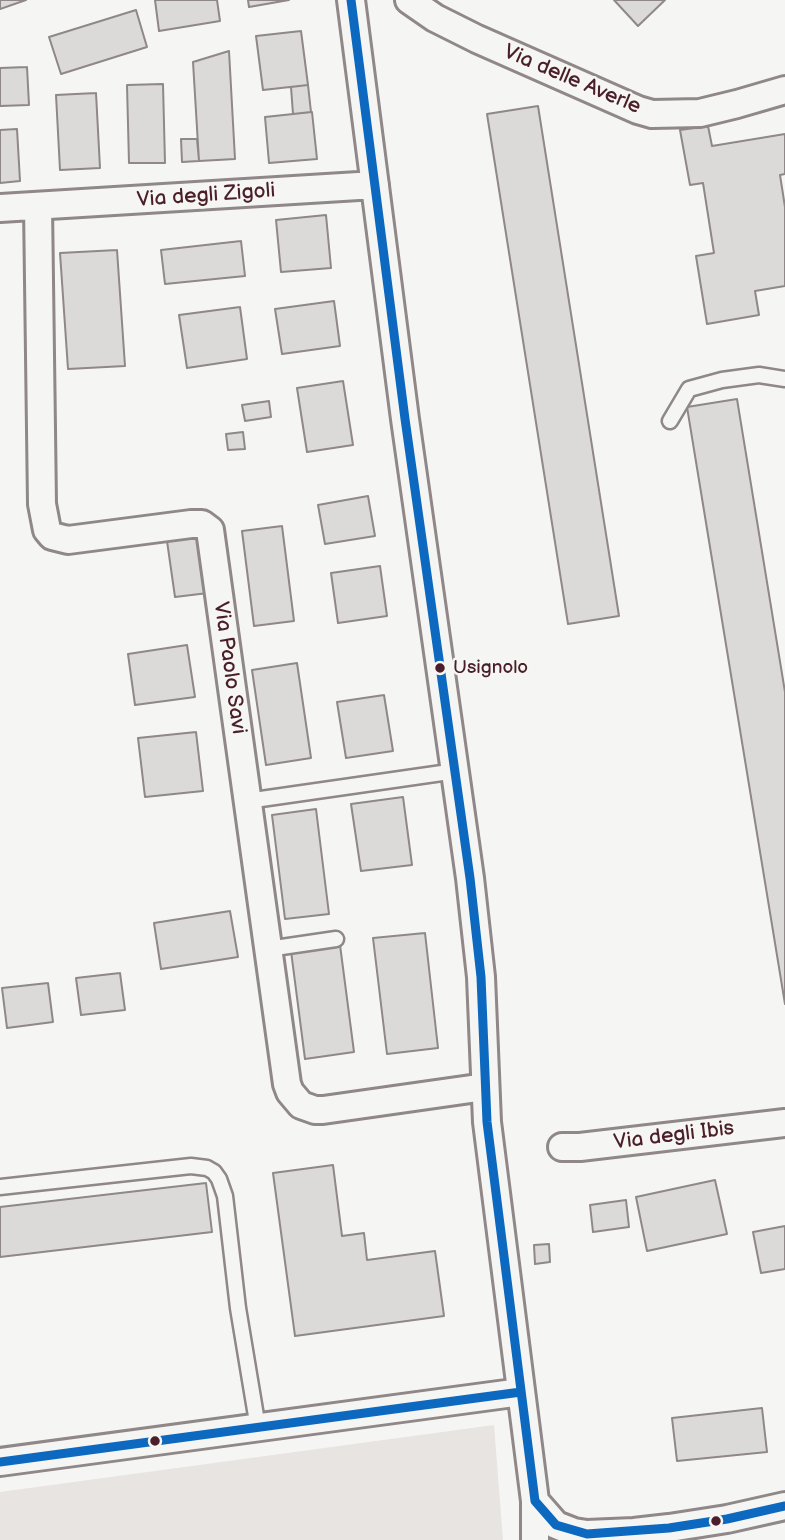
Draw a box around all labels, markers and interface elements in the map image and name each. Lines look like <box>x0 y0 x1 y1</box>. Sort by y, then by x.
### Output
street label: Via delle Averle <box>500 40 644 120</box>
street label: Via degli Zigoli <box>136 179 276 213</box>
street label: Via Paolo Savi <box>207 600 251 736</box>
place label: Usignolo <box>453 657 528 679</box>
marker: Usignolo <box>433 661 447 675</box>
street label: Via degli Ibis <box>612 1116 736 1156</box>
unlabelled marker <box>148 1434 162 1448</box>
unlabelled marker <box>709 1514 723 1528</box>

